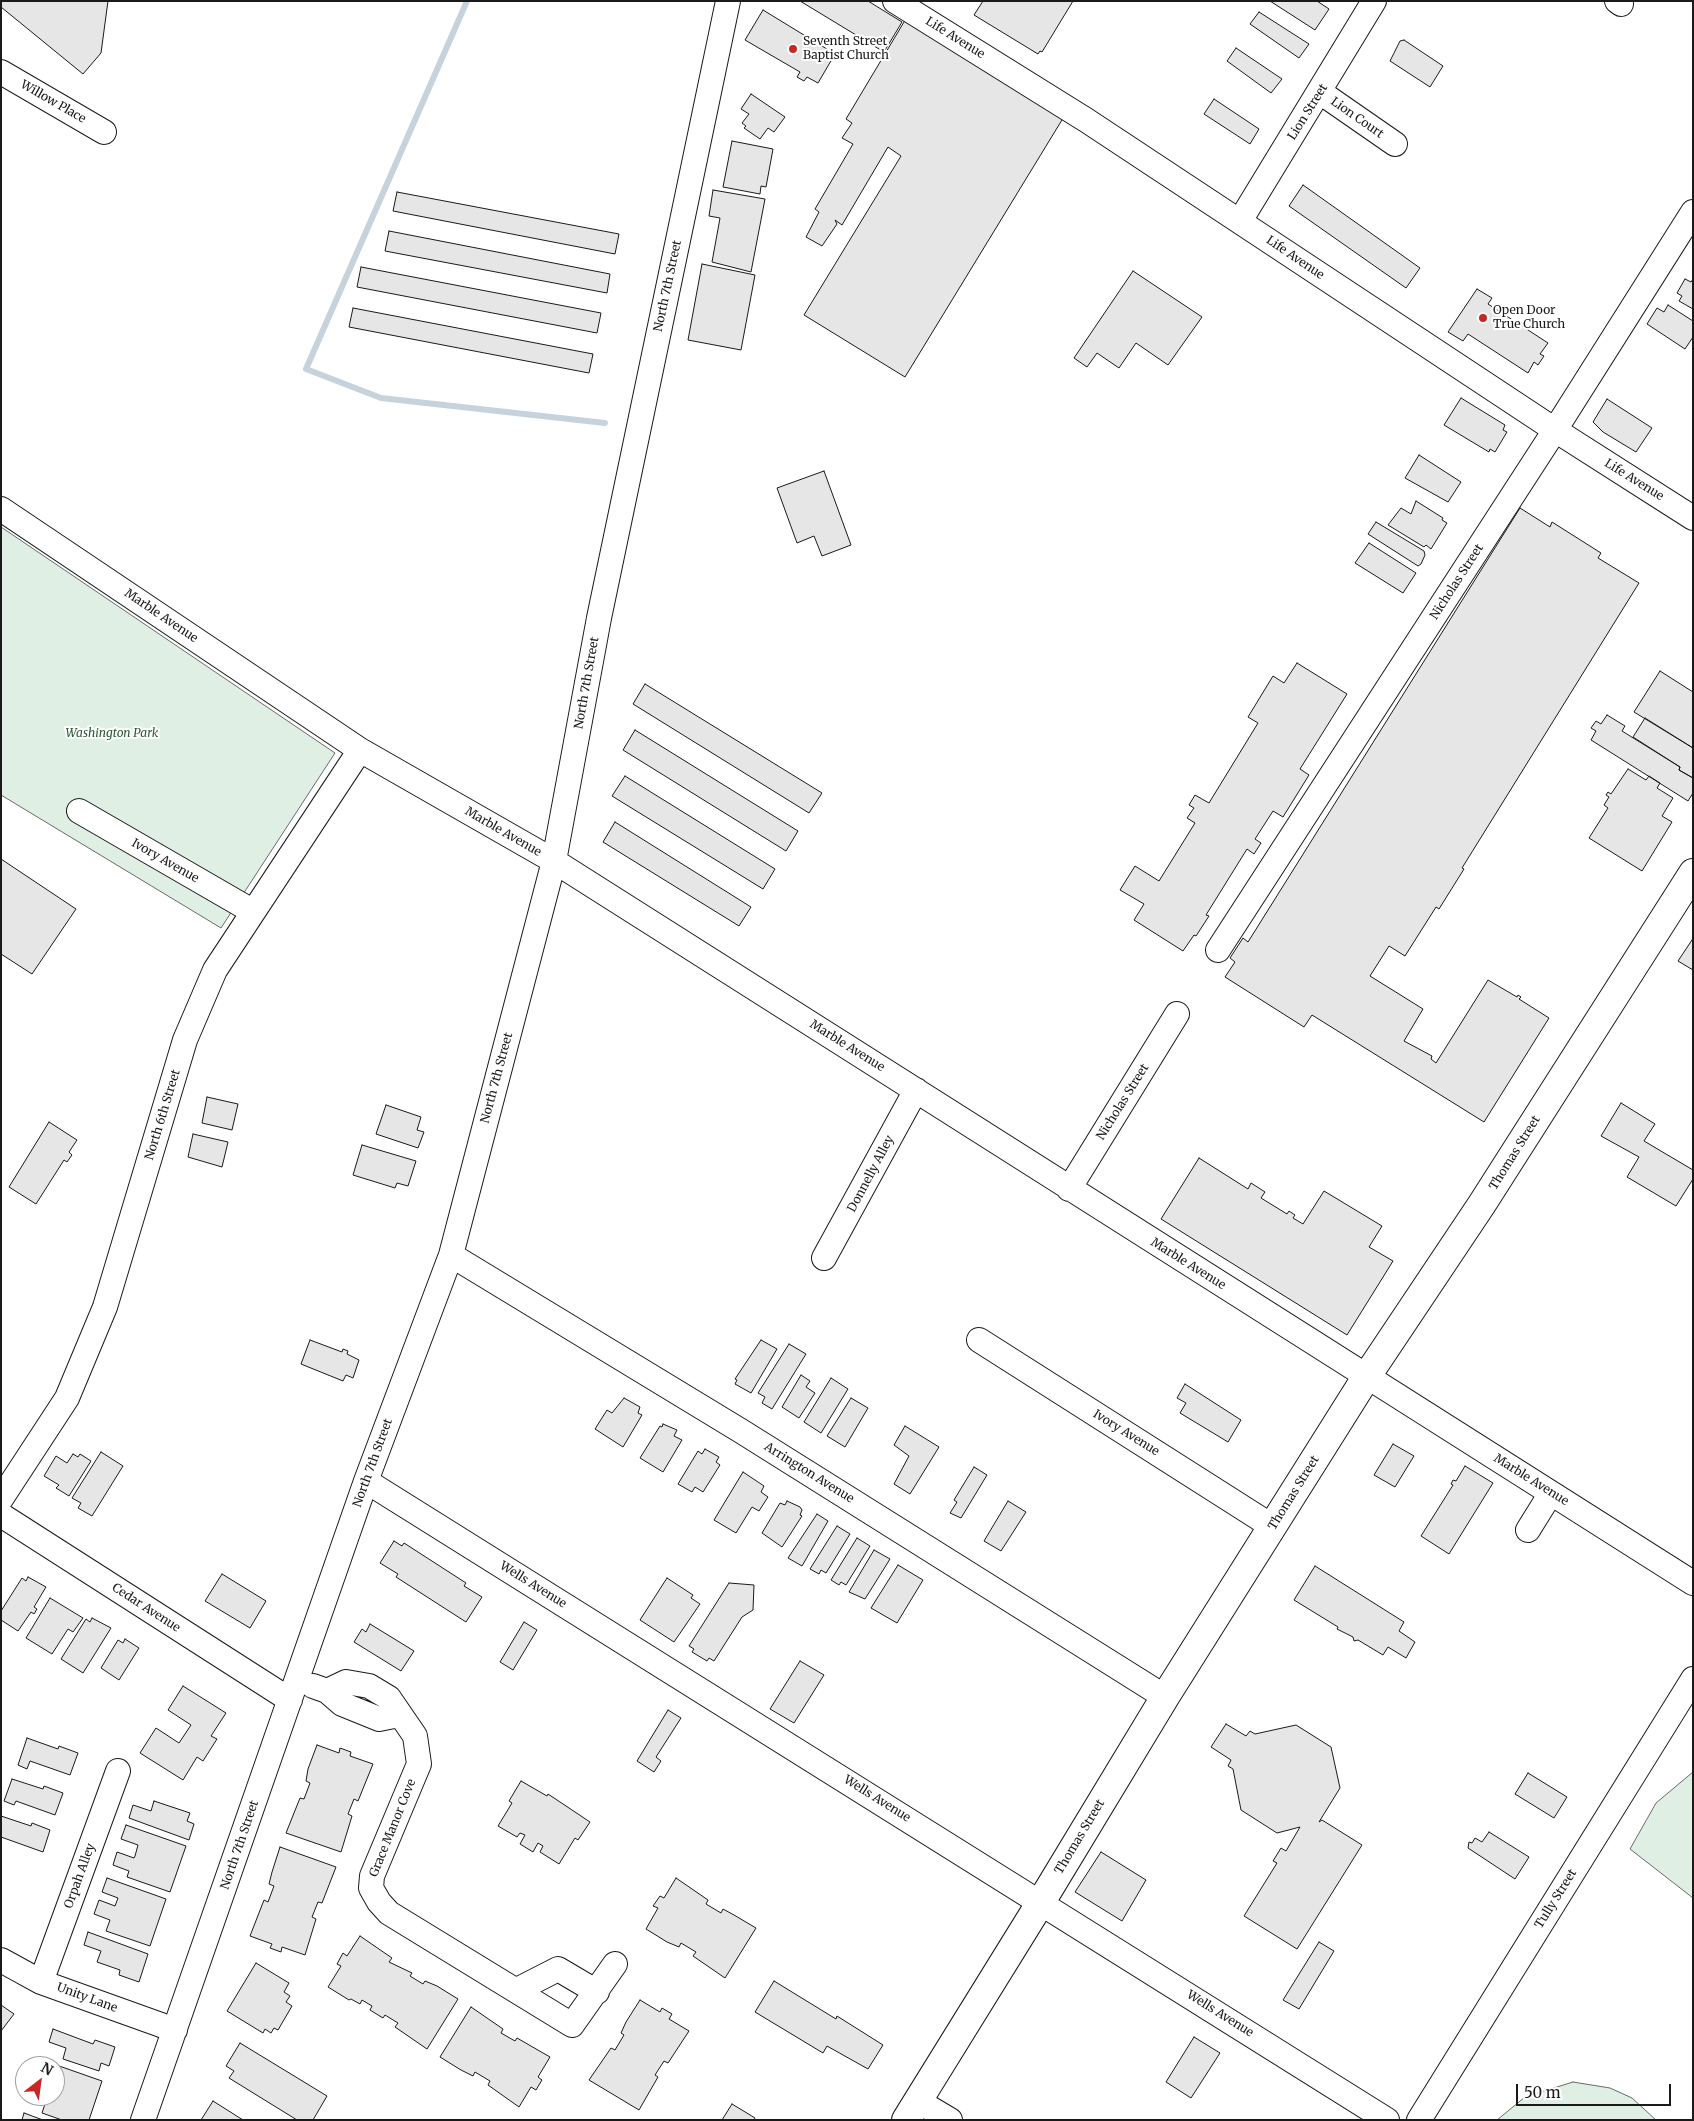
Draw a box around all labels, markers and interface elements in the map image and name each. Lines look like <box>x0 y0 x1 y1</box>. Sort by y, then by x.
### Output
street label: Life Avenue <box>923 14 987 62</box>
place label: Seventh Street Baptist Church <box>803 35 889 63</box>
marker: Seventh Street Baptist Church <box>787 43 799 55</box>
street label: Willow Place <box>18 77 88 127</box>
street label: Lion Street <box>1285 81 1331 143</box>
street label: Lion Court <box>1328 95 1386 141</box>
street label: Life Avenue <box>1263 233 1327 283</box>
street label: North 7th Street <box>651 239 685 333</box>
place label: Open Door True Church <box>1493 304 1565 332</box>
marker: Open Door True Church <box>1477 312 1489 324</box>
street label: Life Avenue <box>1602 456 1666 504</box>
street label: Nicholas Street <box>1427 542 1487 622</box>
street label: Marble Avenue <box>122 586 200 646</box>
street label: North 7th Street <box>572 636 602 730</box>
park label: Washington Park <box>66 727 158 741</box>
street label: Marble Avenue <box>462 804 544 860</box>
street label: Ivory Avenue <box>129 836 201 886</box>
street label: Marble Avenue <box>807 1017 887 1075</box>
street label: North 7th Street <box>478 1031 516 1125</box>
street label: Nicholas Street <box>1094 1061 1152 1143</box>
street label: North 6th Street <box>142 1068 184 1162</box>
street label: Thomas Street <box>1486 1113 1544 1193</box>
street label: Donnelly Alley <box>845 1133 897 1215</box>
street label: Marble Avenue <box>1148 1235 1228 1293</box>
street label: Ivory Avenue <box>1090 1407 1162 1459</box>
street label: North 7th Street <box>350 1417 396 1509</box>
street label: Arrington Avenue <box>762 1440 856 1506</box>
street label: Marble Avenue <box>1491 1451 1571 1509</box>
street label: Thomas Street <box>1265 1453 1323 1533</box>
street label: Wells Avenue <box>497 1559 569 1611</box>
street label: Cedar Avenue <box>109 1581 183 1635</box>
street label: Wells Avenue <box>841 1773 913 1825</box>
street label: Grace Manor Cove <box>367 1777 419 1879</box>
street label: Thomas Street <box>1052 1797 1108 1877</box>
street label: North 7th Street <box>218 1799 262 1891</box>
street label: Orpah Alley <box>62 1842 98 1910</box>
street label: Tully Street <box>1532 1867 1580 1931</box>
street label: Unity Lane <box>55 1980 119 2016</box>
street label: Wells Avenue <box>1184 1988 1256 2040</box>
north arrow <box>15 2056 65 2106</box>
text: N <box>38 2058 56 2079</box>
scale bar <box>1519 2074 1674 2106</box>
text: 50 m <box>1524 2083 1561 2102</box>

